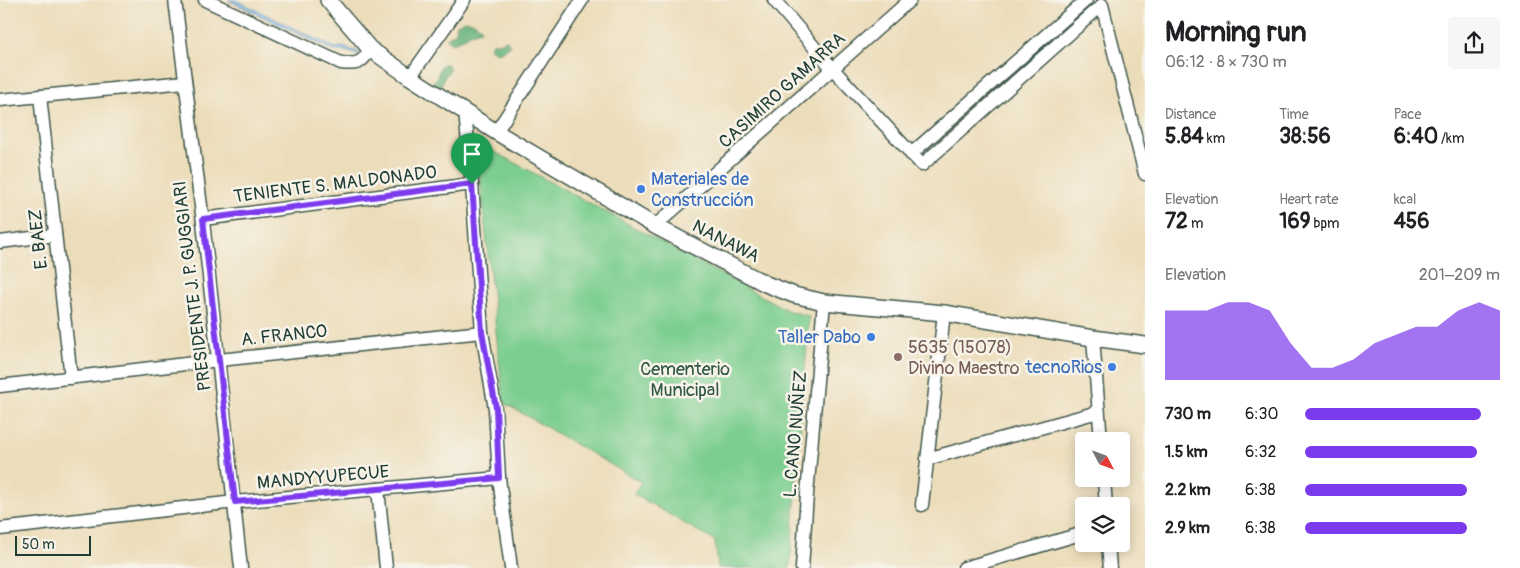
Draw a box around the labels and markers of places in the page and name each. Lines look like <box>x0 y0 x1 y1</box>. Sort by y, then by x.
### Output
pin <box>451 133 493 184</box>
place label: Materiales de Construcción <box>651 168 754 212</box>
marker: Materiales de Construcción <box>635 183 647 195</box>
place label: Taller Dabo <box>778 326 861 349</box>
marker: Taller Dabo <box>865 331 877 343</box>
place label: 5635 (15078) Divino Maestro <box>908 336 1020 380</box>
marker: 5635 (15078) Divino Maestro <box>892 351 904 363</box>
place label: tecnoRios <box>1024 356 1102 379</box>
marker: tecnoRios <box>1106 361 1118 373</box>

